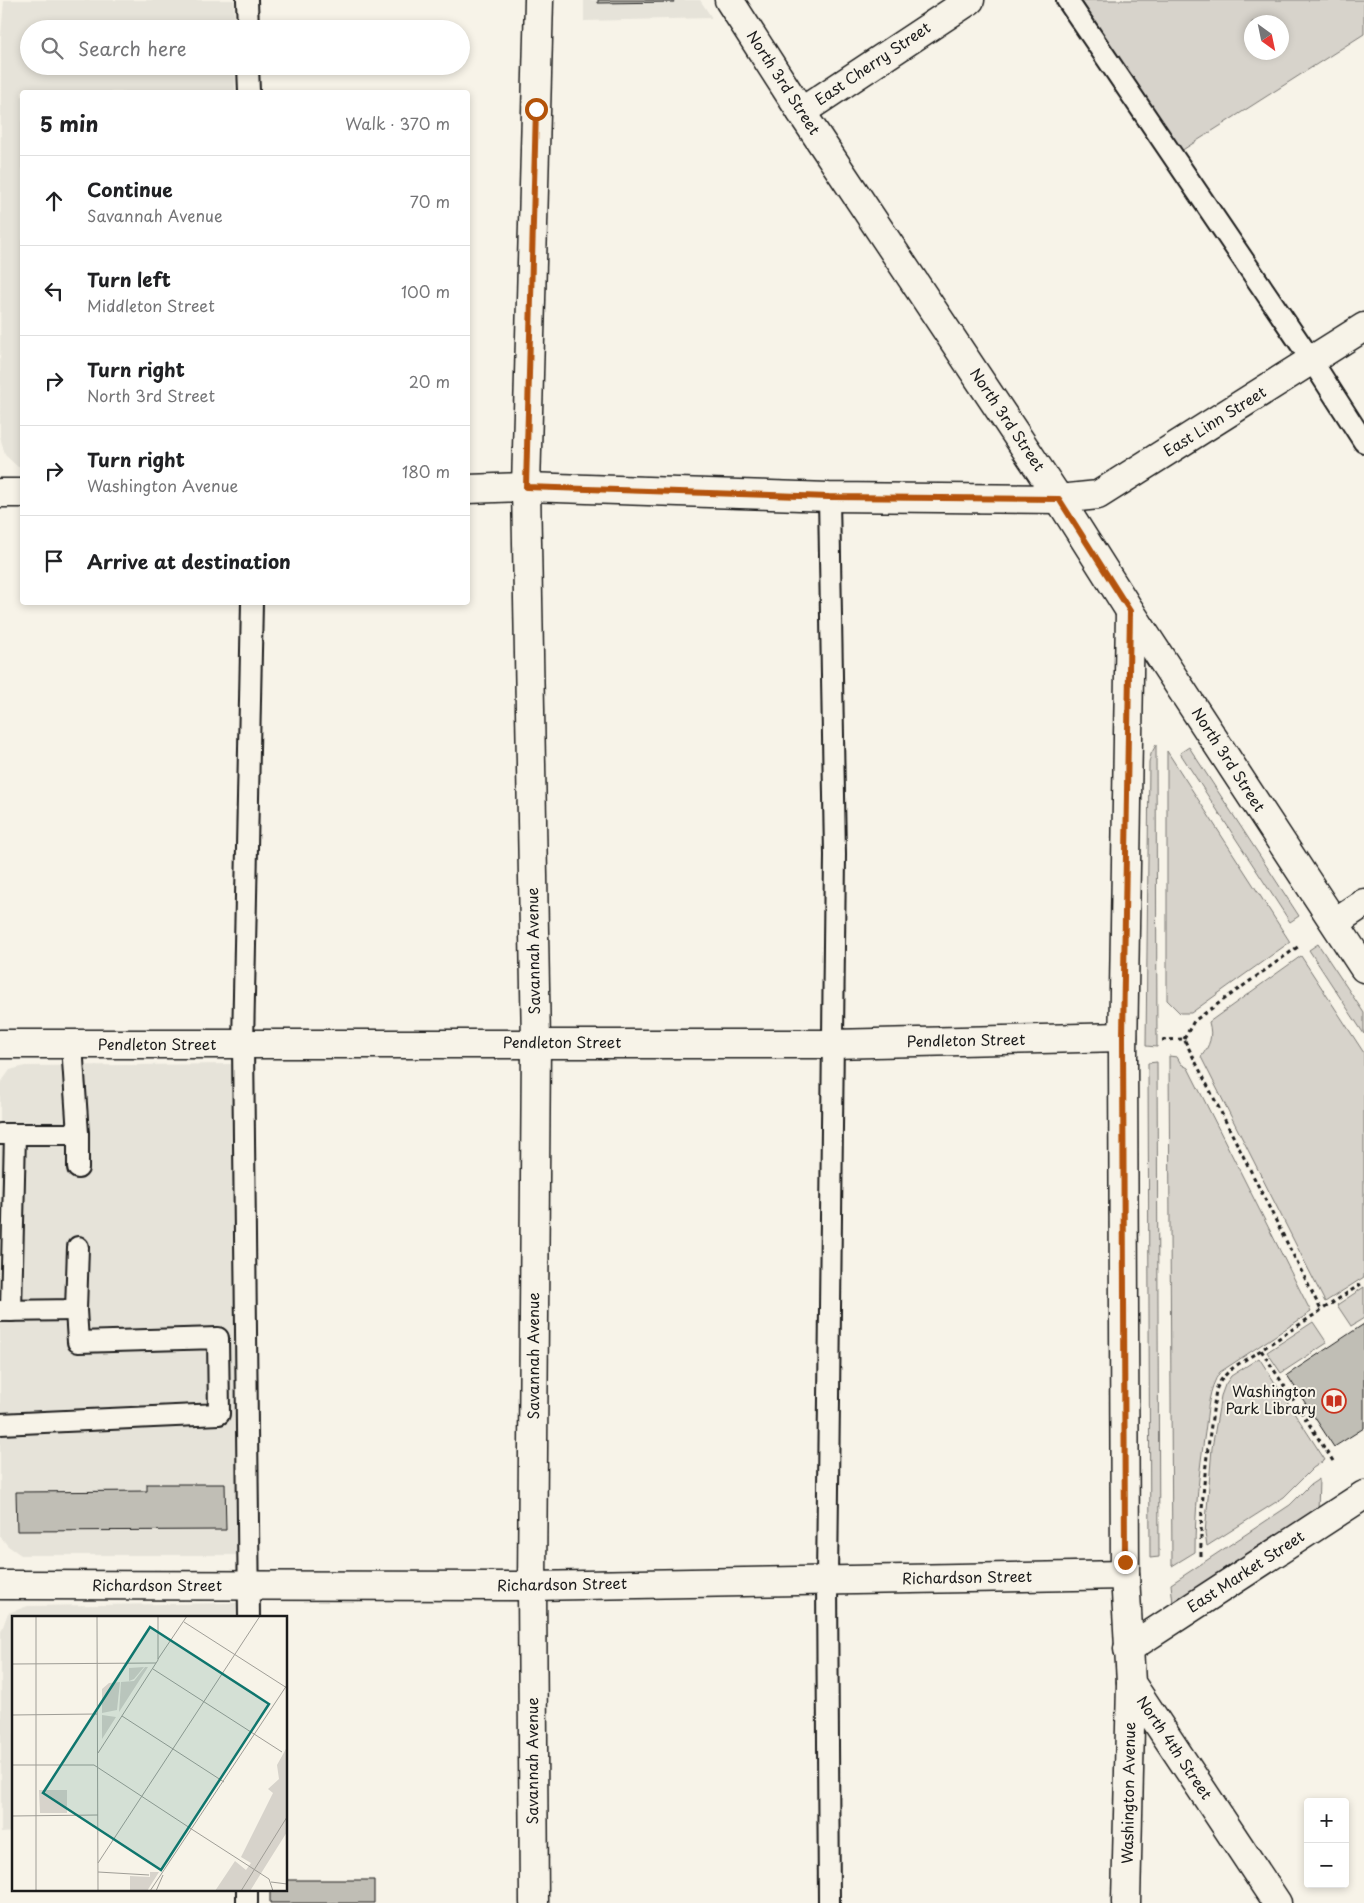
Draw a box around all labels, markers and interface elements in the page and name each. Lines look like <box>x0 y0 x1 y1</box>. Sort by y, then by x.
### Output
street label: East Cherry Street <box>810 15 935 110</box>
north arrow <box>1244 15 1289 60</box>
search box <box>20 20 470 75</box>
street label: North 3rd Street <box>742 26 827 139</box>
icon: search <box>38 34 66 62</box>
text: Search here <box>78 34 187 62</box>
route start <box>525 98 548 121</box>
text: 5 min <box>40 107 98 139</box>
text: Walk · 370 m <box>345 111 450 135</box>
text: Continue <box>87 175 173 203</box>
icon: ahead <box>40 187 68 215</box>
text: 70 m <box>410 189 450 213</box>
text: Savannah Avenue <box>87 203 223 227</box>
text: Turn left <box>87 265 171 293</box>
icon: left <box>40 277 68 305</box>
text: 100 m <box>401 279 450 303</box>
text: Middleton Street <box>87 293 215 317</box>
text: Turn right <box>87 355 185 383</box>
street label: North 3rd Street <box>965 363 1051 475</box>
icon: right <box>40 367 68 395</box>
text: 20 m <box>409 369 450 393</box>
street label: East Linn Street <box>1158 380 1270 462</box>
text: North 3rd Street <box>87 383 215 407</box>
text: Turn right <box>87 445 185 473</box>
icon: right <box>40 457 68 485</box>
text: 180 m <box>402 459 450 483</box>
text: Washington Avenue <box>87 473 238 497</box>
icon: arrive <box>40 547 68 575</box>
text: Arrive at destination <box>87 547 291 575</box>
street label: North 3rd Street <box>1187 703 1272 816</box>
street label: Savannah Avenue <box>520 887 545 1015</box>
street label: Pendleton Street <box>906 1027 1025 1052</box>
street label: Pendleton Street <box>503 1030 621 1053</box>
street label: Pendleton Street <box>98 1032 216 1055</box>
street label: Savannah Avenue <box>521 1292 544 1420</box>
place label: Washington Park Library <box>1225 1379 1316 1419</box>
library icon: Washington Park Library <box>1321 1388 1347 1414</box>
street label: East Market Street <box>1182 1524 1308 1617</box>
route end <box>1114 1551 1137 1574</box>
street label: Richardson Street <box>902 1564 1032 1589</box>
street label: Richardson Street <box>497 1571 627 1596</box>
street label: Richardson Street <box>92 1573 222 1596</box>
inset map <box>12 1616 288 1890</box>
street label: North 4th Street <box>1132 1691 1219 1804</box>
street label: Savannah Avenue <box>520 1697 543 1825</box>
street label: Washington Avenue <box>1115 1722 1140 1864</box>
map controls <box>1304 1798 1349 1888</box>
button: + <box>1304 1798 1349 1843</box>
button: − <box>1304 1843 1349 1888</box>

